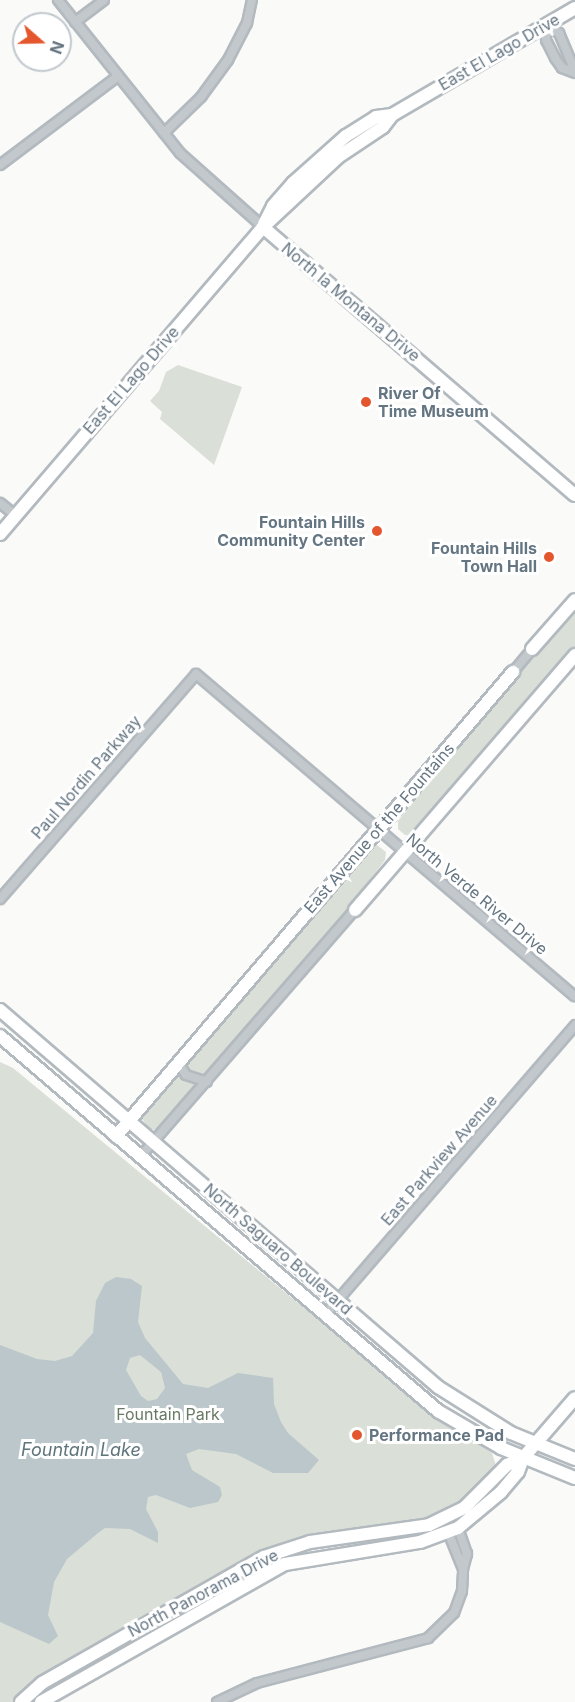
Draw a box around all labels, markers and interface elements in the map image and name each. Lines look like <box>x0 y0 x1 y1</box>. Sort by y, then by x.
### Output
street label: East El Lago Drive <box>435 10 563 94</box>
north arrow <box>12 12 72 72</box>
text: N <box>46 38 69 57</box>
street label: North la Montana Drive <box>278 238 424 366</box>
street label: East El Lago Drive <box>79 322 183 438</box>
place label: River Of Time Museum <box>378 383 489 421</box>
marker: River Of Time Museum <box>359 395 373 409</box>
place label: Fountain Hills Community Center <box>217 512 365 550</box>
marker: Fountain Hills Community Center <box>370 524 384 538</box>
place label: Fountain Hills Town Hall <box>431 538 537 576</box>
marker: Fountain Hills Town Hall <box>542 550 556 564</box>
street label: Paul Nordin Parkway <box>27 711 145 843</box>
street label: East Avenue of the Fountains <box>300 739 458 917</box>
street label: North Verde River Drive <box>402 829 552 959</box>
street label: East Parkview Avenue <box>377 1091 501 1229</box>
street label: North Saguaro Boulevard <box>200 1179 356 1319</box>
park label: Fountain Park <box>116 1404 220 1424</box>
place label: Performance Pad <box>369 1425 504 1445</box>
marker: Performance Pad <box>350 1428 364 1442</box>
water label: Fountain Lake <box>21 1439 141 1461</box>
street label: North Panorama Drive <box>125 1545 281 1641</box>

